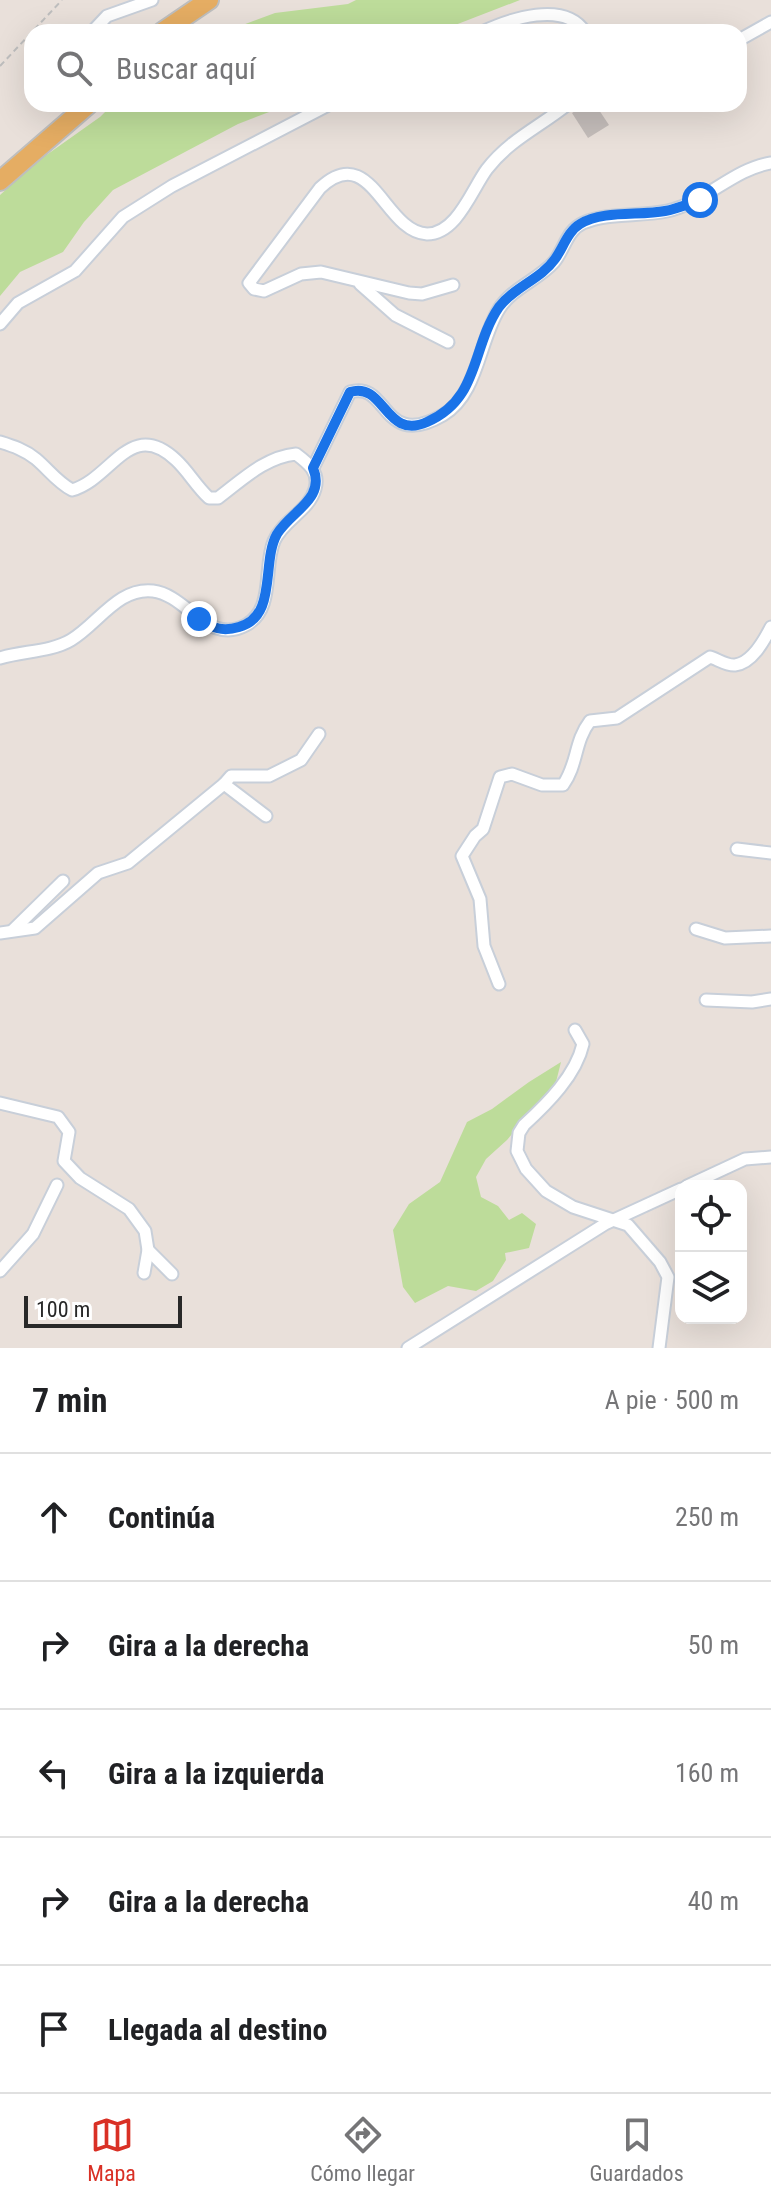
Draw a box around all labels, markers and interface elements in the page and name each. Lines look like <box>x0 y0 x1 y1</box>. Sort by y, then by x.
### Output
search box <box>24 24 747 112</box>
icon: search <box>52 46 96 90</box>
text: Buscar aquí <box>116 51 256 86</box>
route start <box>682 182 718 218</box>
route end <box>181 601 217 637</box>
map controls <box>675 1180 747 1324</box>
button: locate <box>675 1180 747 1252</box>
button: layers <box>675 1252 747 1324</box>
scale bar <box>24 1292 182 1328</box>
text: 100 m <box>36 1297 90 1322</box>
text: 7 min <box>32 1380 108 1420</box>
text: A pie · 500 m <box>605 1385 739 1415</box>
icon: ahead <box>32 1495 76 1539</box>
text: Continúa <box>108 1500 215 1535</box>
text: 250 m <box>675 1502 739 1532</box>
icon: right <box>32 1623 76 1667</box>
text: Gira a la derecha <box>108 1628 309 1663</box>
text: 50 m <box>688 1630 739 1660</box>
icon: left <box>32 1751 76 1795</box>
text: Gira a la izquierda <box>108 1756 324 1791</box>
text: 160 m <box>675 1758 739 1788</box>
icon: right <box>32 1879 76 1923</box>
text: Gira a la derecha <box>108 1884 309 1919</box>
text: 40 m <box>688 1886 739 1916</box>
icon: arrive <box>32 2007 76 2051</box>
text: Llegada al destino <box>108 2012 327 2047</box>
tab: Mapa <box>87 2113 136 2186</box>
tab: Cómo llegar <box>310 2113 415 2186</box>
tab: Guardados <box>590 2113 684 2186</box>

